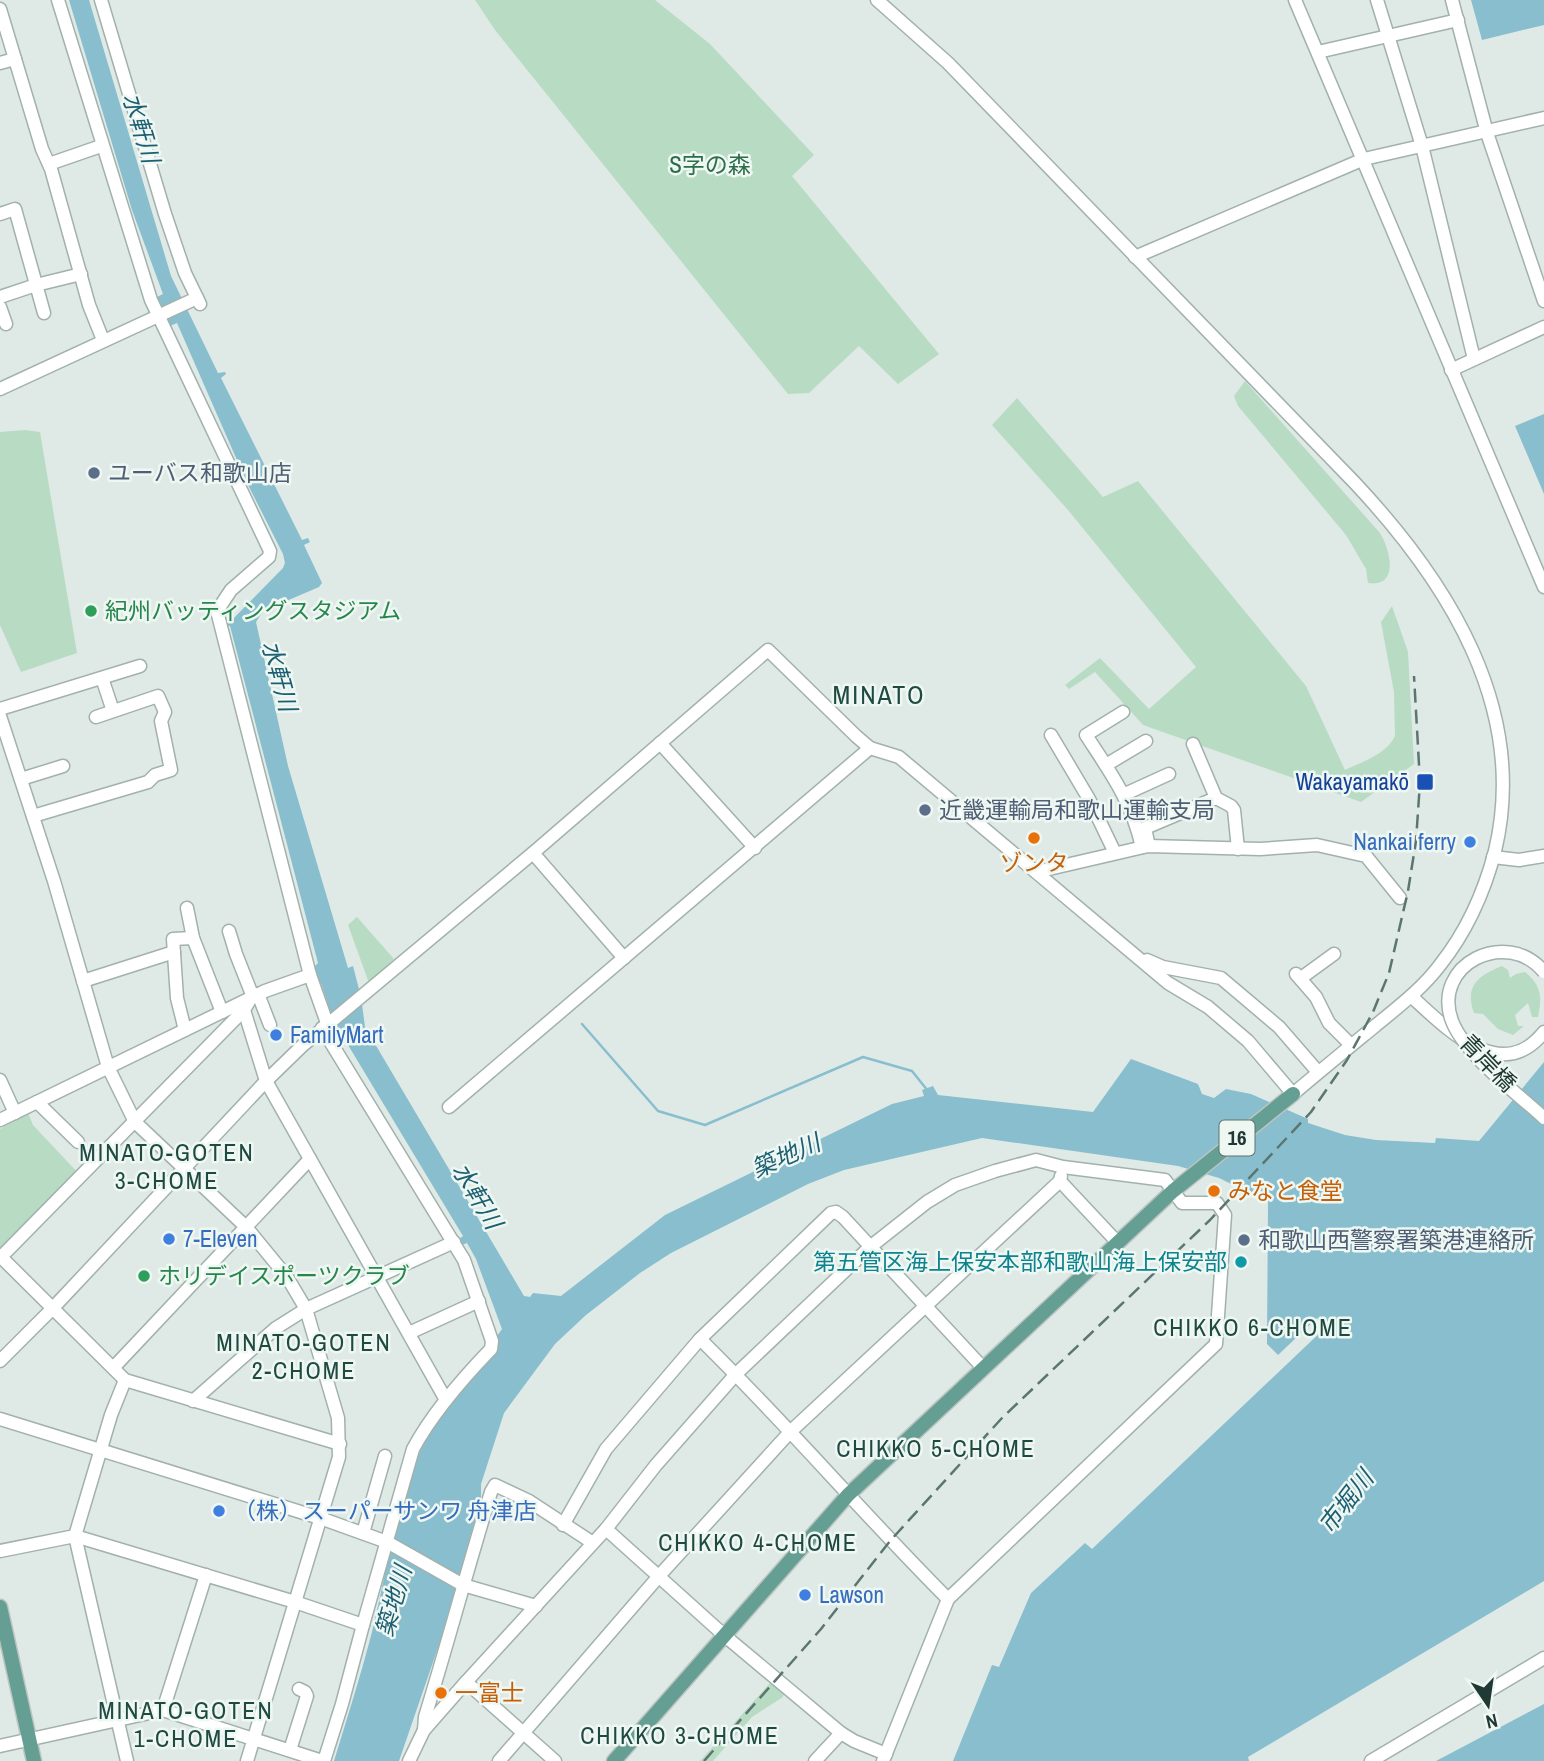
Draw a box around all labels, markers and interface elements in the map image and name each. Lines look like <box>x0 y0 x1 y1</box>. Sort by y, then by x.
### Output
water label: 水軒川 <box>116 89 169 170</box>
park label: S字の森 <box>669 149 751 180</box>
place label: ユーバス和歌山店 <box>108 457 292 488</box>
marker: ユーバス和歌山店 <box>86 465 102 481</box>
place label: 紀州バッティングスタジアム <box>105 595 401 626</box>
marker: 紀州バッティングスタジアム <box>83 603 99 619</box>
water label: 水軒川 <box>255 637 306 718</box>
district label: MINATO <box>833 677 926 712</box>
place label: Wakayamakō <box>1295 766 1409 797</box>
marker: Wakayamakō <box>1415 772 1435 792</box>
place label: 近畿運輸局和歌山運輸支局 <box>939 794 1215 825</box>
marker: 近畿運輸局和歌山運輸支局 <box>917 802 933 818</box>
place label: Nankai ferry <box>1353 826 1457 857</box>
marker: ゾンタ <box>1026 830 1042 846</box>
marker: Nankai ferry <box>1462 834 1478 850</box>
place label: ゾンタ <box>1000 847 1069 878</box>
place label: FamilyMart <box>290 1019 383 1050</box>
marker: FamilyMart <box>268 1027 284 1043</box>
street label: 青岸橋 <box>1453 1027 1523 1098</box>
road number: 16 <box>1220 1120 1254 1156</box>
water label: 築地川 <box>746 1125 828 1184</box>
district label: MINATO-GOTEN 3-CHOME <box>79 1136 255 1196</box>
water label: 水軒川 <box>446 1156 512 1237</box>
place label: みなと食堂 <box>1228 1175 1343 1206</box>
marker: みなと食堂 <box>1206 1183 1222 1199</box>
place label: 7-Eleven <box>183 1223 257 1254</box>
place label: 和歌山西警察署築港連絡所 <box>1258 1224 1534 1255</box>
marker: 7-Eleven <box>161 1231 177 1247</box>
marker: 和歌山西警察署築港連絡所 <box>1236 1232 1252 1248</box>
place label: 第五管区海上保安本部和歌山海上保安部 <box>813 1246 1227 1277</box>
marker: 第五管区海上保安本部和歌山海上保安部 <box>1233 1254 1249 1270</box>
place label: ホリデイスポーツクラブ <box>158 1260 410 1291</box>
marker: ホリデイスポーツクラブ <box>136 1268 152 1284</box>
district label: CHIKKO 6-CHOME <box>1153 1311 1353 1343</box>
district label: MINATO-GOTEN 2-CHOME <box>216 1326 392 1386</box>
district label: CHIKKO 5-CHOME <box>836 1432 1036 1464</box>
water label: 市堀川 <box>1310 1461 1382 1540</box>
place label: （株）スーパーサンワ 舟津店 <box>233 1495 537 1526</box>
marker: （株）スーパーサンワ 舟津店 <box>211 1503 227 1519</box>
district label: CHIKKO 4-CHOME <box>658 1526 858 1558</box>
water label: 築地川 <box>368 1559 419 1640</box>
place label: Lawson <box>819 1579 884 1610</box>
marker: Lawson <box>797 1587 813 1603</box>
north arrow <box>1453 1670 1523 1740</box>
place label: 一富士 <box>455 1677 524 1708</box>
marker: 一富士 <box>433 1685 449 1701</box>
district label: MINATO-GOTEN 1-CHOME <box>98 1694 274 1754</box>
text: N <box>1483 1708 1500 1735</box>
district label: CHIKKO 3-CHOME <box>580 1719 780 1751</box>

